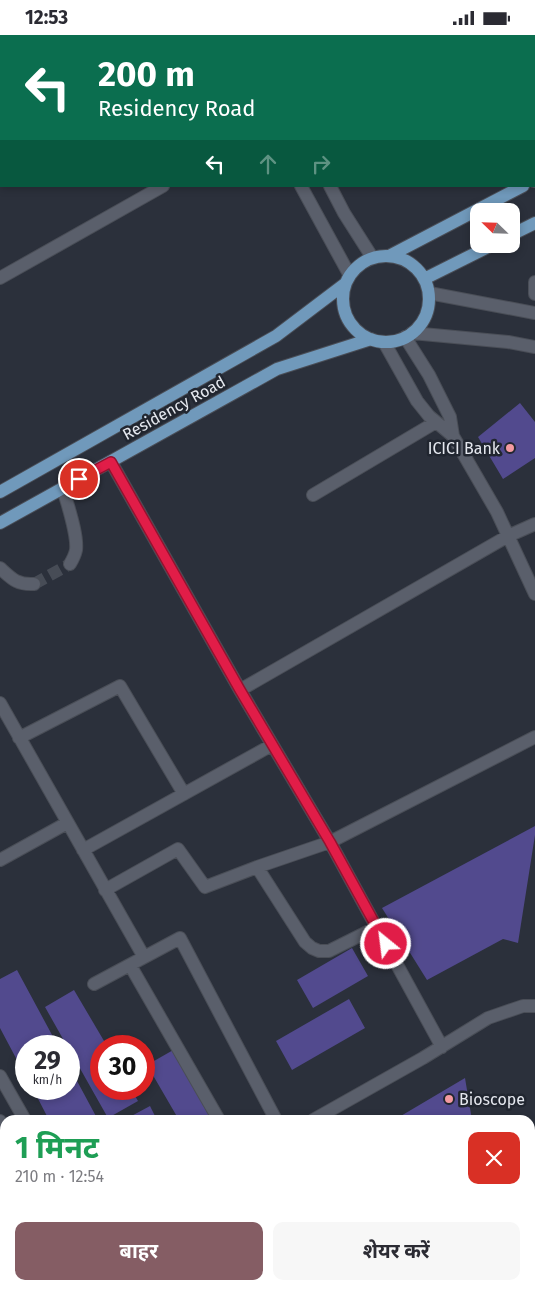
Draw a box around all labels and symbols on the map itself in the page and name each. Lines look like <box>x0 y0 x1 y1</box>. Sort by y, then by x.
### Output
north arrow <box>470 203 520 253</box>
street label: Residency Road <box>119 372 229 444</box>
place label: ICICI Bank <box>428 439 501 458</box>
marker: ICICI Bank <box>504 442 516 454</box>
pin <box>58 458 100 500</box>
position arrow <box>359 917 411 969</box>
speed limit sign: 30 <box>90 1035 155 1100</box>
place label: Bioscope <box>459 1090 525 1109</box>
marker: Bioscope <box>443 1093 455 1105</box>

